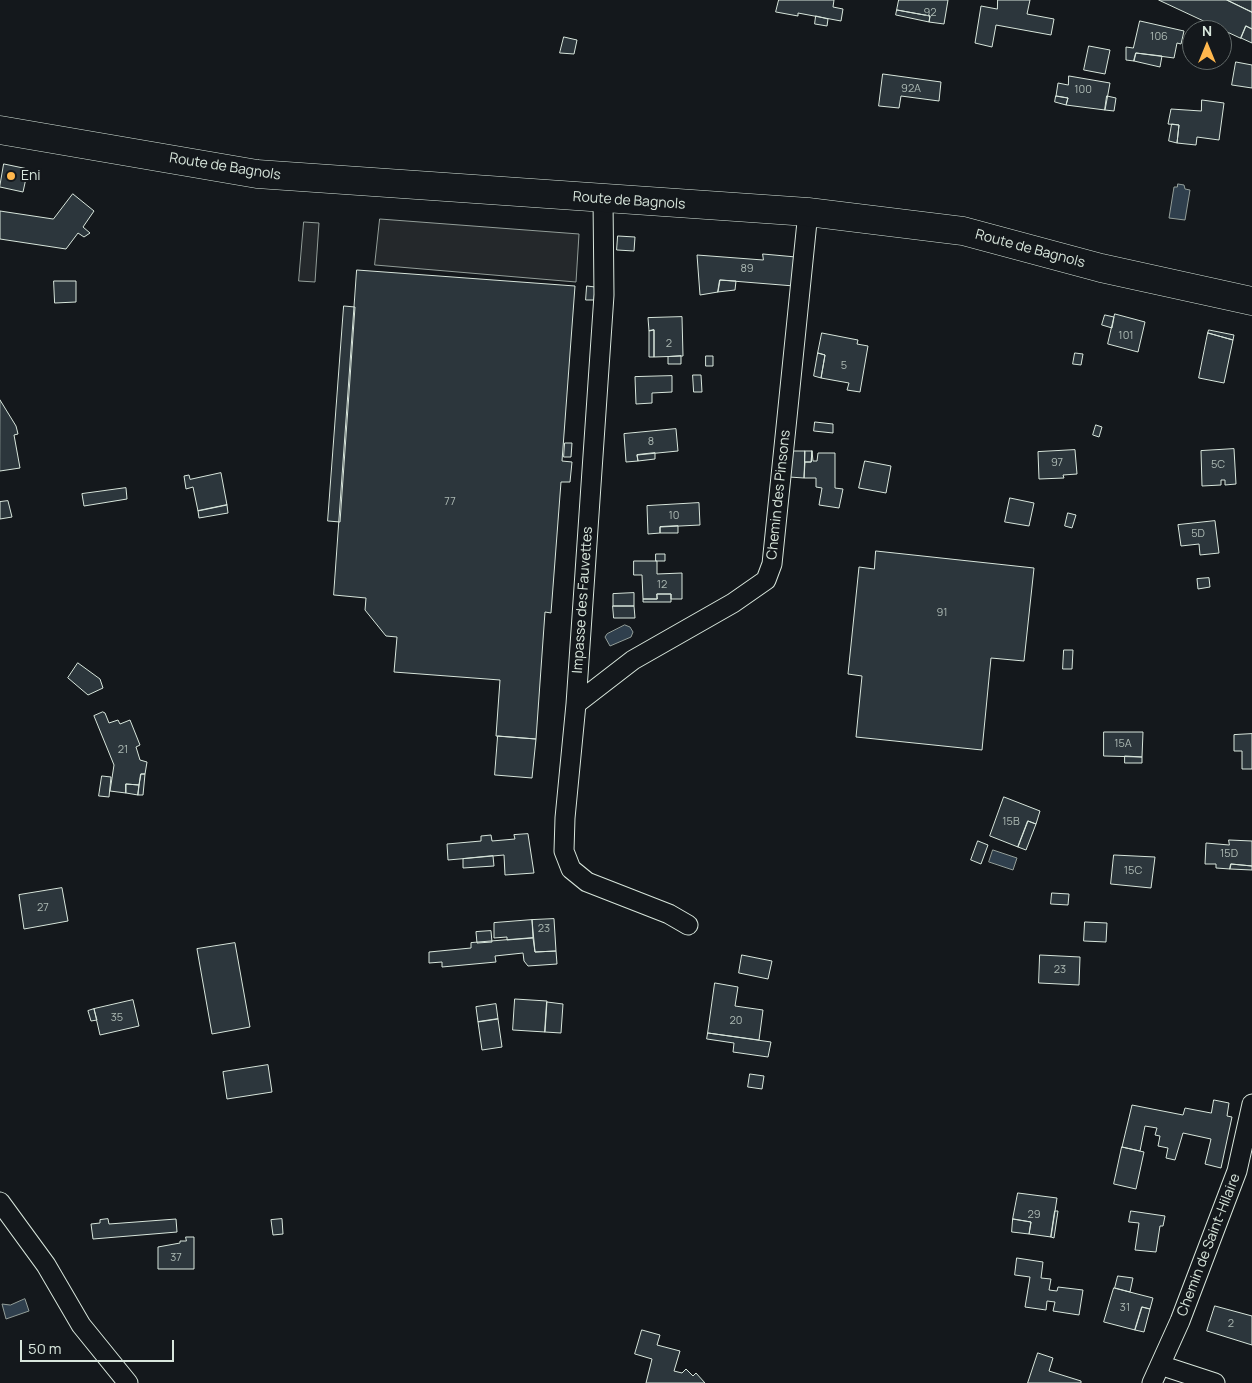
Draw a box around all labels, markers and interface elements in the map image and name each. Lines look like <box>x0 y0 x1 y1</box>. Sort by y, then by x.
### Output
house number: 92 <box>923 6 937 20</box>
north arrow <box>1182 20 1232 70</box>
text: N <box>1202 21 1212 40</box>
house number: 106 <box>1150 30 1168 44</box>
house number: 92A <box>901 82 921 96</box>
house number: 100 <box>1074 83 1092 97</box>
street label: Route de Bagnols <box>168 150 282 184</box>
place label: Eni <box>21 168 41 184</box>
marker: Eni <box>5 170 17 182</box>
street label: Route de Bagnols <box>572 189 686 213</box>
street label: Route de Bagnols <box>973 226 1087 272</box>
house number: 89 <box>740 262 754 276</box>
house number: 101 <box>1118 329 1134 343</box>
house number: 2 <box>666 337 672 351</box>
house number: 5 <box>841 359 847 373</box>
street label: Chemin des Pinsons <box>764 429 794 561</box>
house number: 8 <box>648 435 654 449</box>
house number: 97 <box>1051 456 1063 470</box>
house number: 5C <box>1211 458 1225 472</box>
house number: 77 <box>444 495 456 509</box>
house number: 10 <box>669 509 679 523</box>
street label: Impasse des Fauvettes <box>569 526 597 674</box>
house number: 5D <box>1191 527 1205 541</box>
house number: 12 <box>657 578 667 592</box>
house number: 91 <box>936 606 948 620</box>
house number: 15A <box>1114 737 1132 751</box>
house number: 21 <box>118 743 128 757</box>
house number: 15B <box>1002 815 1020 829</box>
house number: 15D <box>1220 847 1238 861</box>
house number: 15C <box>1124 864 1142 878</box>
house number: 27 <box>37 901 49 915</box>
house number: 23 <box>538 922 550 936</box>
house number: 23 <box>1054 963 1066 977</box>
house number: 35 <box>111 1011 123 1025</box>
house number: 20 <box>730 1014 742 1028</box>
street label: Chemin de Saint-Hilaire <box>1174 1171 1244 1319</box>
house number: 29 <box>1027 1208 1041 1222</box>
house number: 37 <box>170 1251 182 1265</box>
house number: 31 <box>1120 1301 1130 1315</box>
house number: 2 <box>1228 1317 1234 1331</box>
scale bar <box>22 1330 176 1362</box>
text: 50 m <box>28 1338 62 1359</box>

